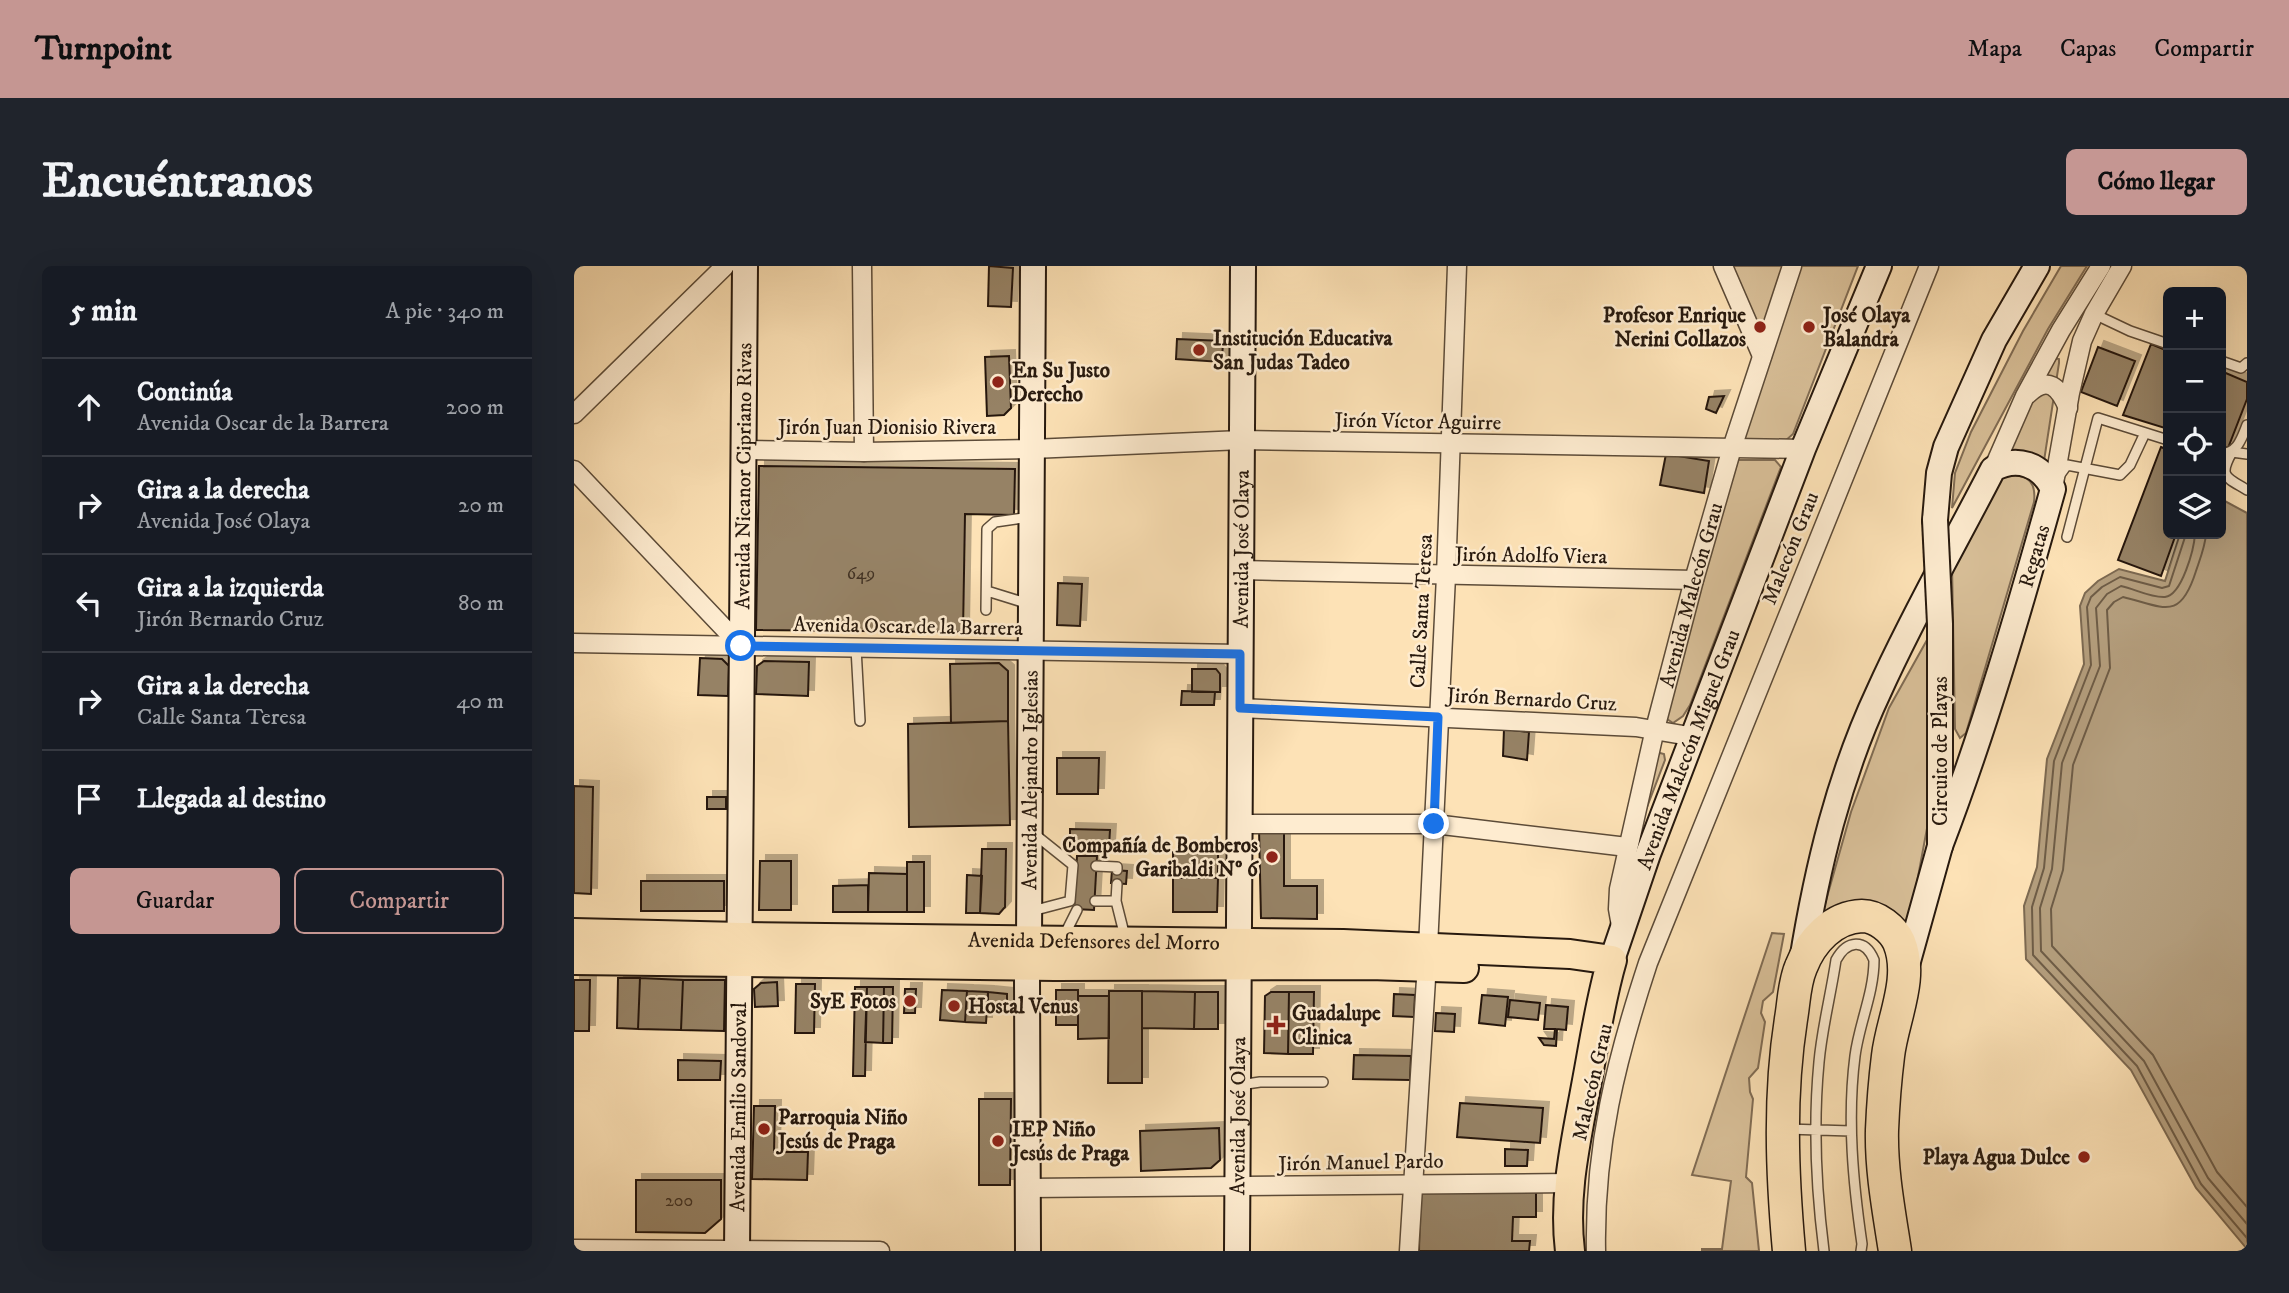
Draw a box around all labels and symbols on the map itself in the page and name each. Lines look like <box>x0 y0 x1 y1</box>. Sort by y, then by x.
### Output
place label: Profesor Enrique Nerini Collazos <box>1603 303 1746 353</box>
place label: José Olaya Balandra <box>1821 303 1911 353</box>
marker: Profesor Enrique Nerini Collazos <box>1752 319 1768 335</box>
marker: José Olaya Balandra <box>1801 319 1817 335</box>
place label: Institución Educativa San Judas Tadeo <box>1213 326 1394 376</box>
marker: Institución Educativa San Judas Tadeo <box>1191 342 1207 358</box>
street label: Avenida Nicanor Cipriano Rivas <box>730 343 758 610</box>
place label: En Su Justo Derecho <box>1012 358 1110 408</box>
marker: En Su Justo Derecho <box>990 374 1006 390</box>
street label: Jirón Víctor Aguirre <box>1332 408 1502 436</box>
street label: Jirón Juan Dionisio Rivera <box>776 415 996 441</box>
street label: Avenida José Olaya <box>1229 470 1256 628</box>
street label: Malecón Grau <box>1757 488 1825 609</box>
street label: Avenida Malecón Grau <box>1654 500 1730 691</box>
street label: Regatas <box>2014 522 2056 591</box>
street label: Calle Santa Teresa <box>1405 533 1439 689</box>
street label: Jirón Adolfo Viera <box>1453 542 1607 570</box>
house number: 649 <box>847 563 875 585</box>
street label: Avenida Oscar de la Barrera <box>793 612 1023 642</box>
street label: Avenida Malecón Miguel Grau <box>1632 626 1747 873</box>
route start <box>725 630 756 661</box>
street label: Avenida Alejandro Iglesias <box>1017 670 1045 890</box>
street label: Circuito de Playas <box>1928 676 1954 826</box>
street label: Jirón Bernardo Cruz <box>1444 682 1618 717</box>
route end <box>1418 808 1449 839</box>
place label: Compañía de Bomberos Garibaldi Nº 6 <box>1062 833 1259 883</box>
marker: Compañía de Bomberos Garibaldi Nº 6 <box>1264 849 1280 865</box>
street label: Avenida Defensores del Morro <box>968 928 1220 957</box>
place label: SyE Fotos <box>810 989 896 1015</box>
marker: SyE Fotos <box>902 993 918 1009</box>
place label: Hostal Venus <box>968 994 1078 1020</box>
marker: Hostal Venus <box>946 998 962 1014</box>
street label: Avenida Emilio Sandoval <box>725 1001 753 1212</box>
place label: Guadalupe Clinica <box>1292 1001 1381 1051</box>
marker: Guadalupe Clinica <box>1266 1015 1286 1035</box>
street label: Malecón Grau <box>1567 1021 1619 1143</box>
street label: Avenida José Olaya <box>1225 1037 1252 1195</box>
place label: Parroquia Niño Jesús de Praga <box>776 1105 908 1155</box>
place label: IEP Niño Jesús de Praga <box>1010 1117 1130 1167</box>
marker: Parroquia Niño Jesús de Praga <box>756 1121 772 1137</box>
marker: IEP Niño Jesús de Praga <box>990 1133 1006 1149</box>
place label: Playa Agua Dulce <box>1922 1145 2070 1171</box>
street label: Jirón Manuel Pardo <box>1276 1149 1444 1177</box>
marker: Playa Agua Dulce <box>2076 1149 2092 1165</box>
house number: 200 <box>665 1190 693 1212</box>

